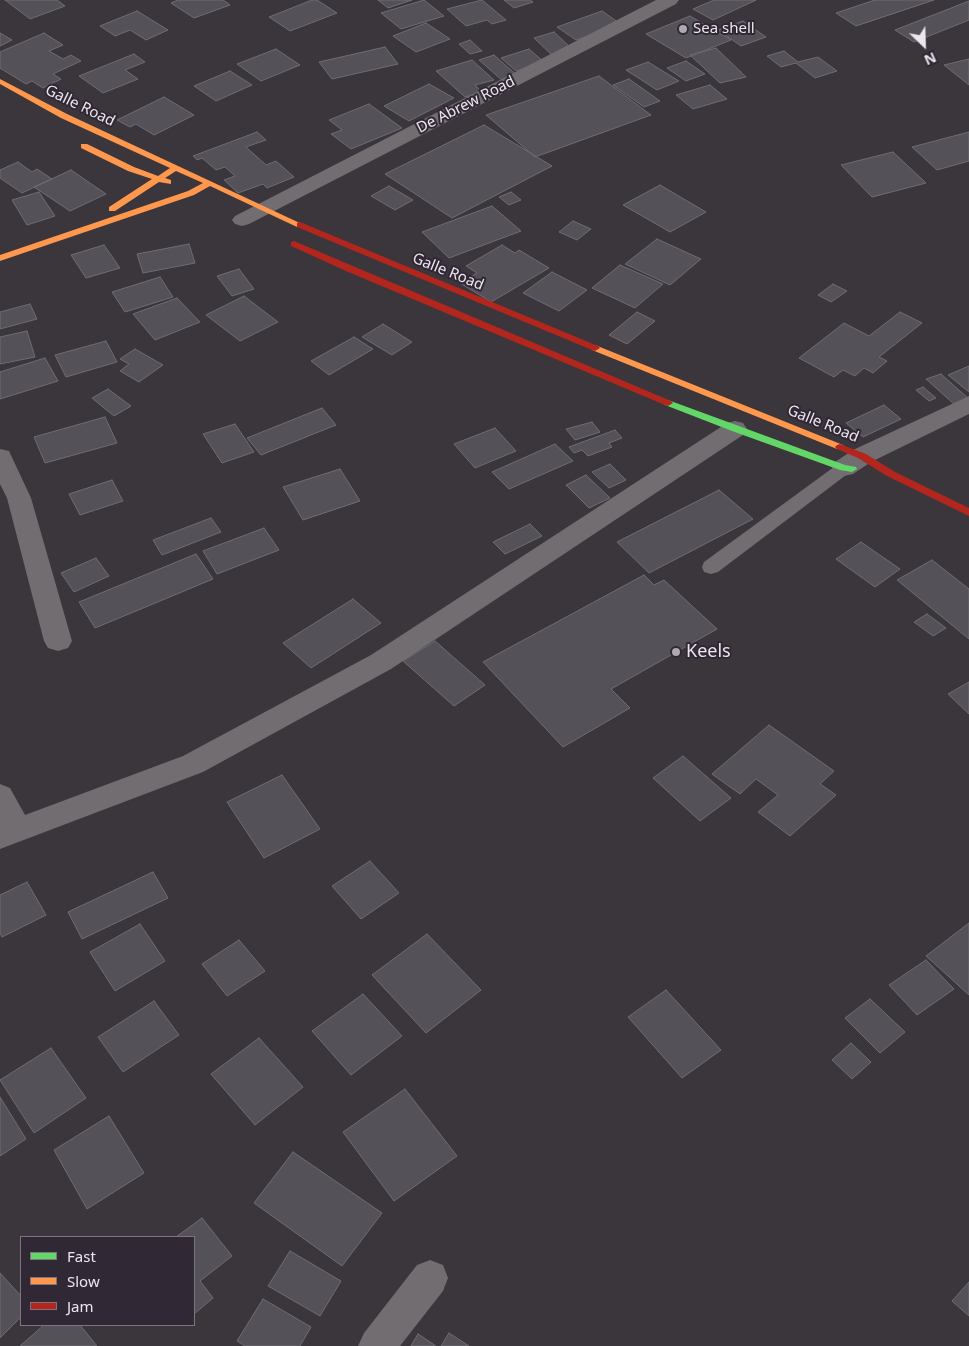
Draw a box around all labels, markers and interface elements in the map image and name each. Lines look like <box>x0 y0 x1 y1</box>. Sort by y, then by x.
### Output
place label: Sea shell <box>693 20 755 38</box>
north arrow <box>899 20 949 70</box>
marker: Sea shell <box>677 23 689 35</box>
text: N <box>921 48 939 70</box>
street label: De Abrew Road <box>414 72 518 138</box>
street label: Galle Road <box>42 81 118 131</box>
street label: Galle Road <box>410 250 486 294</box>
street label: Galle Road <box>785 402 861 446</box>
place label: Keels <box>686 641 731 663</box>
marker: Keels <box>670 646 682 658</box>
legend <box>20 1236 195 1326</box>
text: Fast <box>67 1246 96 1266</box>
text: Slow <box>67 1271 100 1291</box>
text: Jam <box>67 1296 94 1316</box>

